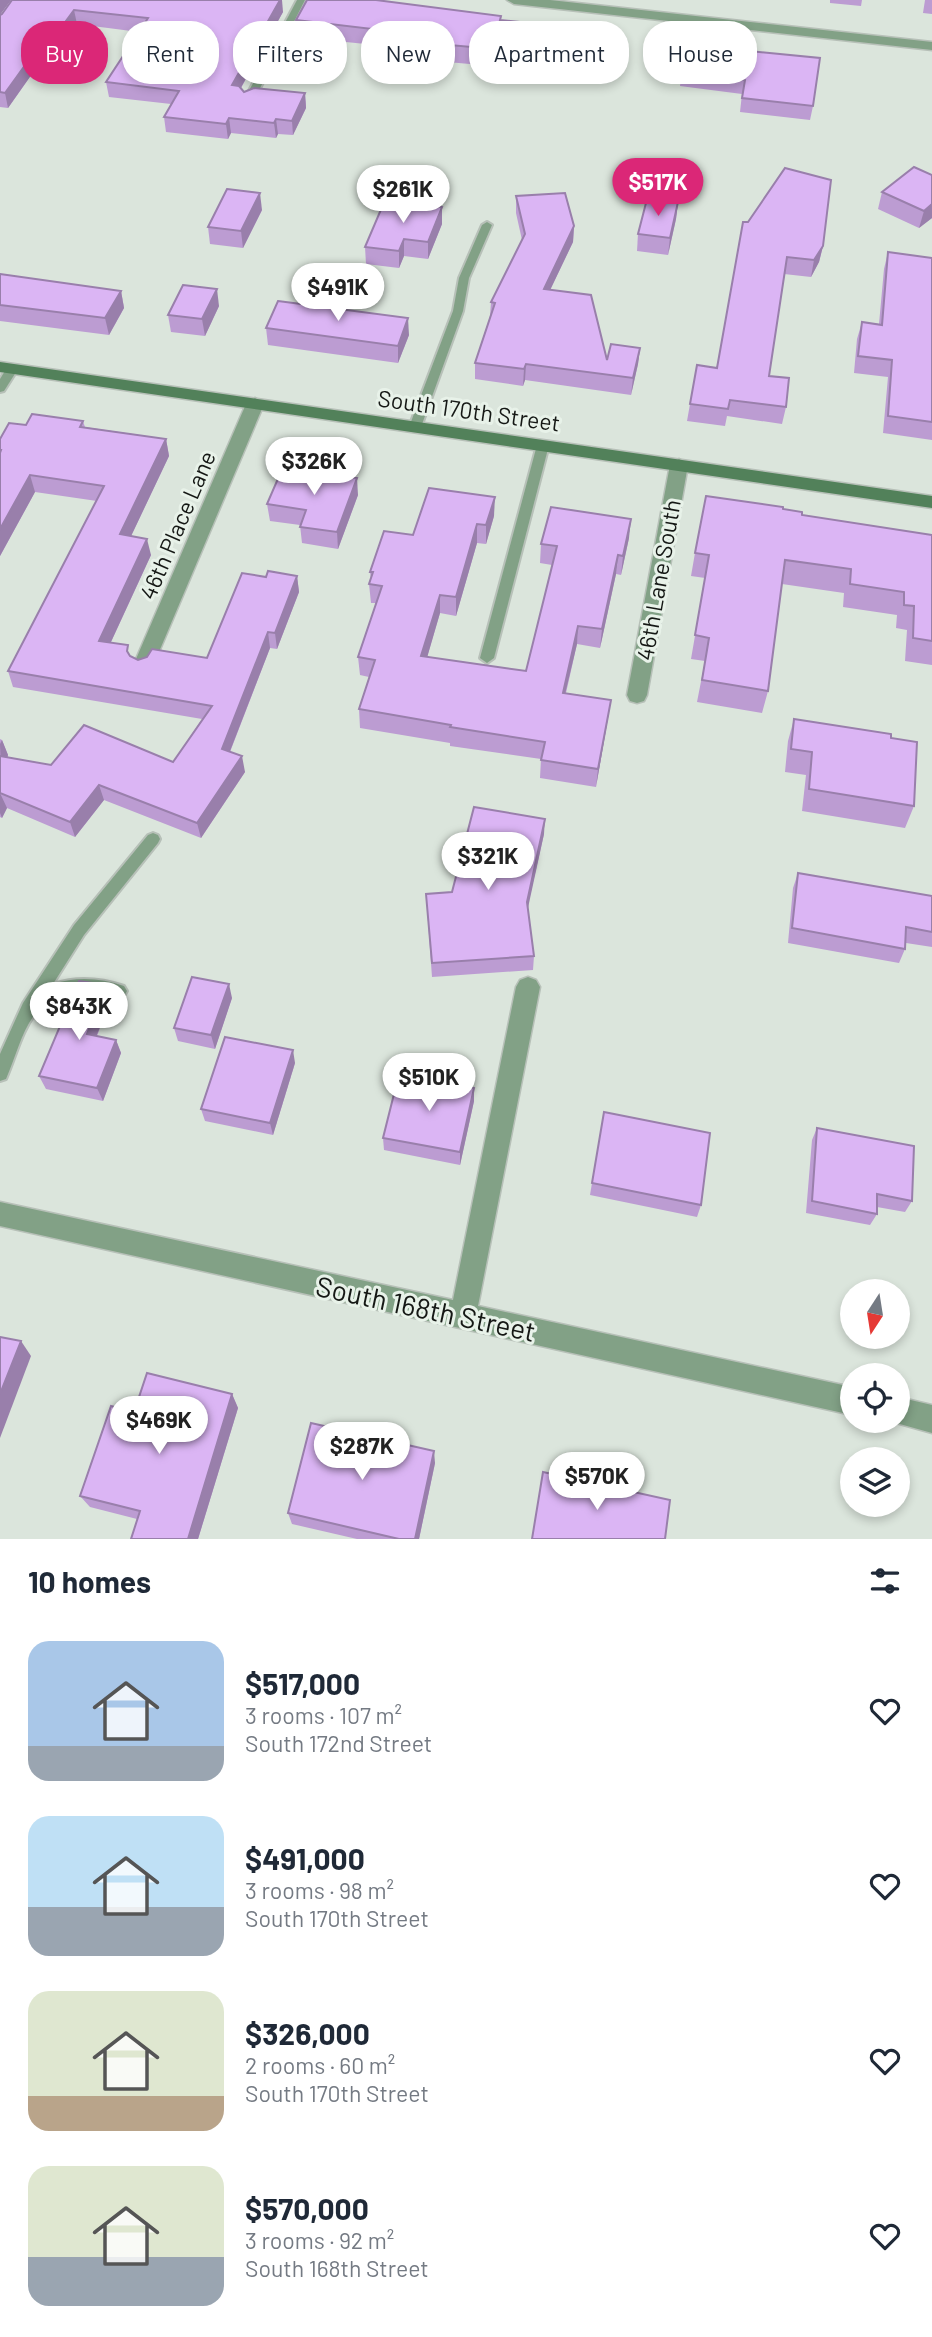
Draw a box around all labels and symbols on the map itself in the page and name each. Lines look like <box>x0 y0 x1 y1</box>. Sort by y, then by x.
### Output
pin: $517K <box>609 158 707 218</box>
pin: $261K <box>354 166 452 225</box>
pin: $491K <box>289 264 387 323</box>
street label: South 170th Street <box>376 383 562 437</box>
pin: $326K <box>265 438 363 497</box>
street label: 46th Place Lane <box>133 447 221 603</box>
street label: 46th Lane South <box>630 497 686 663</box>
pin: $321K <box>439 832 537 892</box>
pin: $843K <box>30 982 128 1042</box>
pin: $510K <box>380 1054 478 1113</box>
street label: South 168th Street <box>313 1268 539 1348</box>
north arrow <box>840 1279 910 1349</box>
pin: $469K <box>110 1396 208 1456</box>
pin: $287K <box>313 1422 411 1482</box>
pin: $570K <box>548 1452 646 1512</box>

